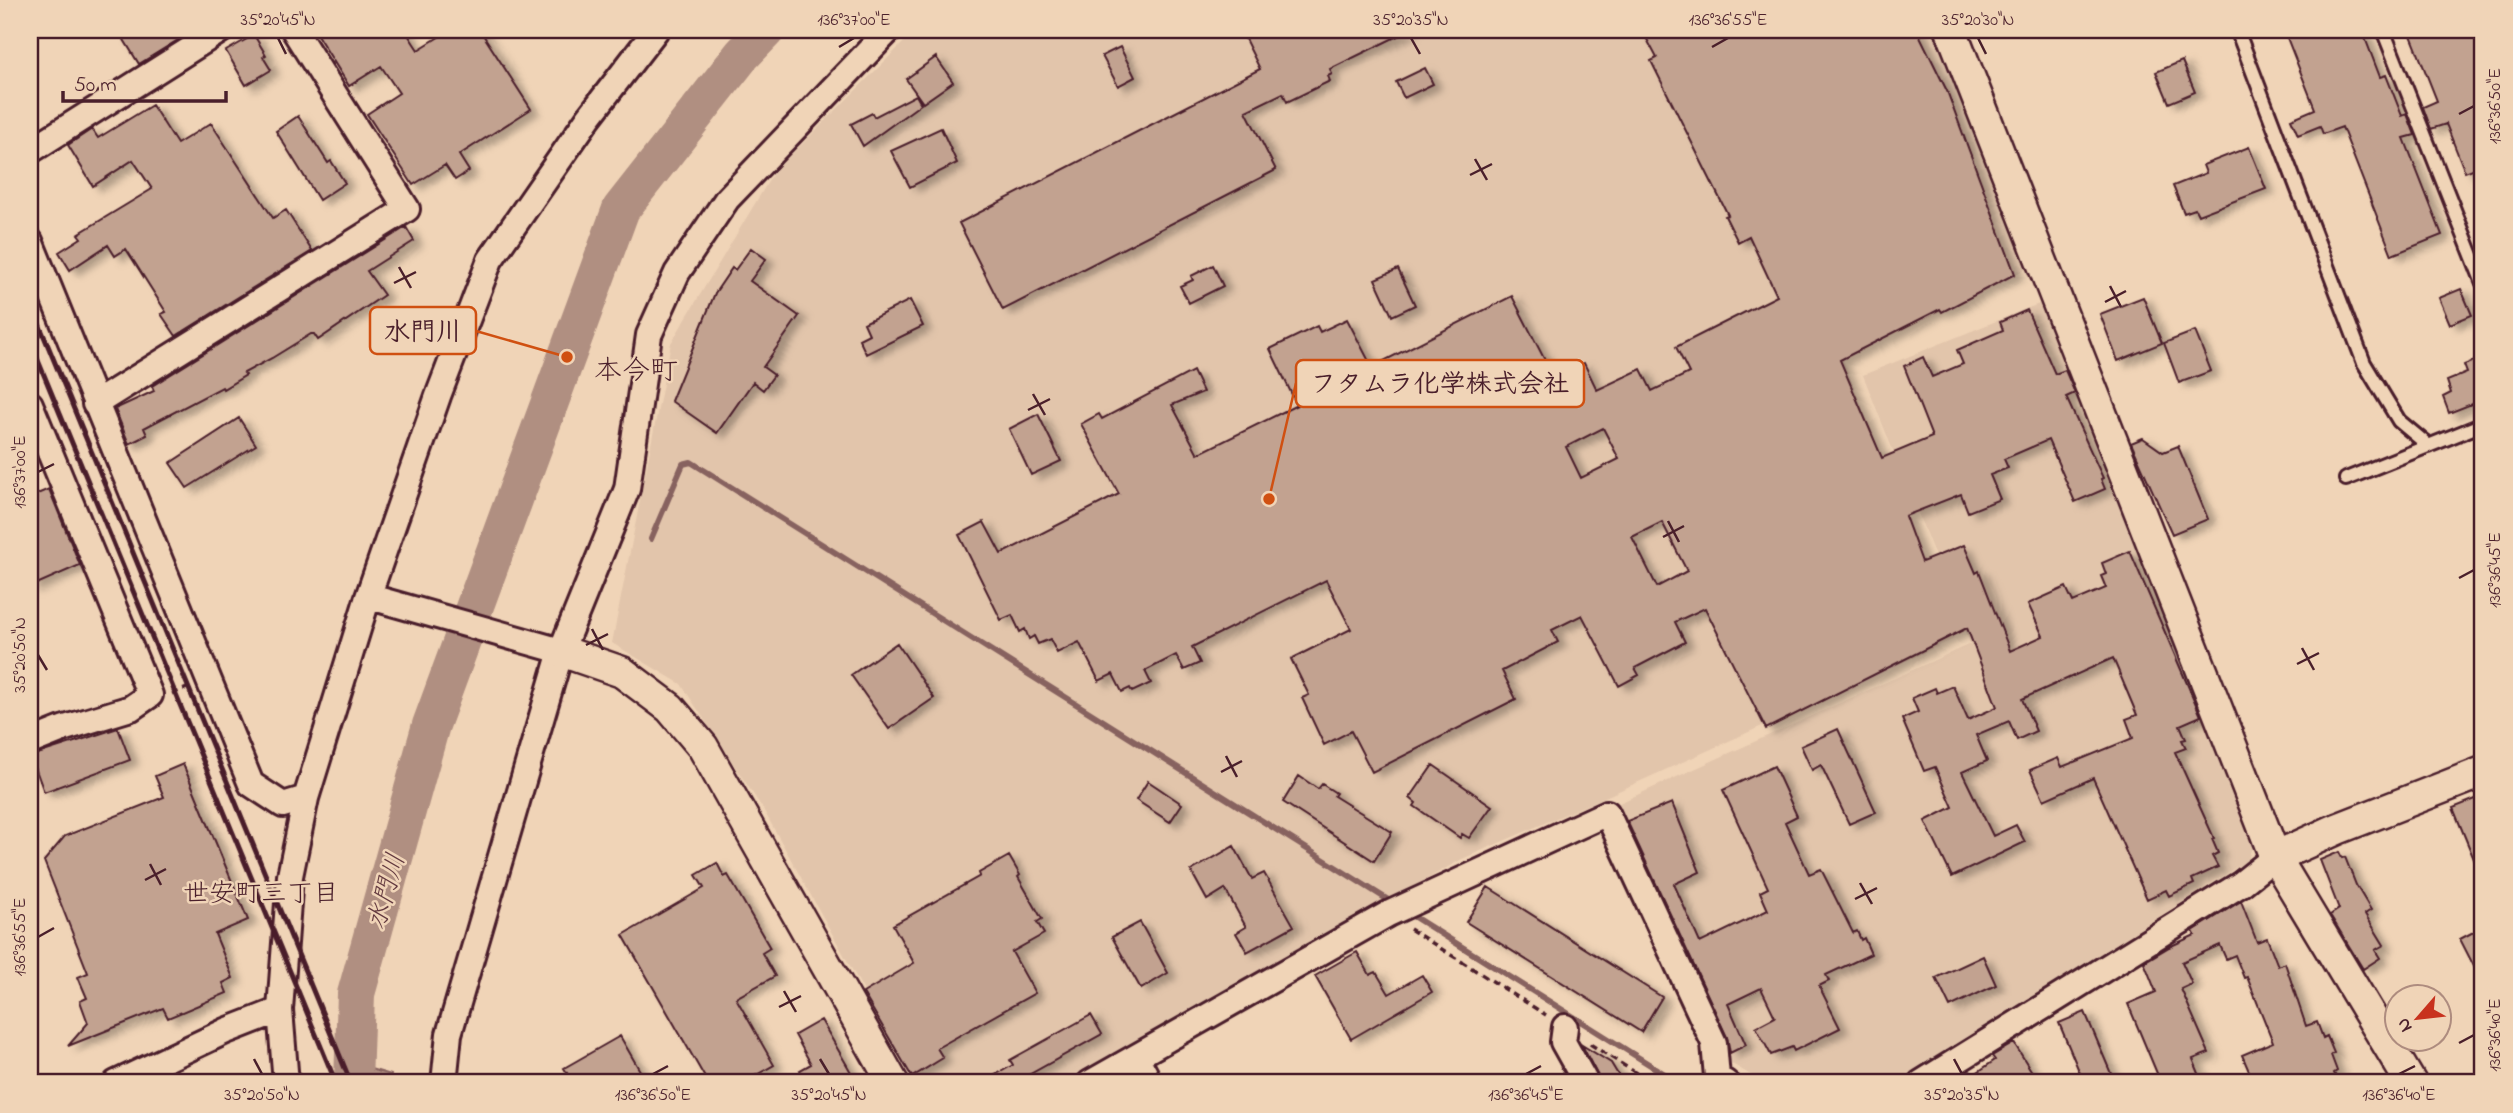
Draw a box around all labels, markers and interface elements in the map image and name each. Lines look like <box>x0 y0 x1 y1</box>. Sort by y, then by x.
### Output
text: 35°20'45"N <box>240 8 316 34</box>
text: 136°37'00"E <box>817 8 891 34</box>
text: 35°20'35"N <box>1373 8 1449 34</box>
text: 136°36'55"E <box>1689 8 1768 34</box>
text: 35°20'30"N <box>1942 8 2014 34</box>
scale bar <box>63 60 226 104</box>
text: 136°36'50"E <box>2483 68 2509 144</box>
text: 50 m <box>74 71 117 101</box>
callout: 水門川 <box>370 307 476 354</box>
text: 水門川 <box>384 315 462 353</box>
district label: 本今町 <box>594 352 678 393</box>
callout: フタムラ化学株式会社 <box>1296 360 1584 407</box>
text: フタムラ化学株式会社 <box>1311 367 1569 405</box>
text: 136°37'00"E <box>8 435 34 509</box>
text: 136°36'45"E <box>2483 532 2509 608</box>
text: 35°20'50"N <box>8 617 34 693</box>
water label: 水門川 <box>359 849 417 935</box>
district label: 世安町三丁目 <box>183 876 339 914</box>
text: 136°36'55"E <box>8 897 34 976</box>
north arrow <box>2384 984 2454 1054</box>
text: 136°36'40"E <box>2483 998 2509 1072</box>
text: N <box>2390 1013 2420 1037</box>
text: 35°20'50"N <box>224 1083 300 1109</box>
text: 136°36'50"E <box>615 1083 691 1109</box>
text: 35°20'45"N <box>791 1083 867 1109</box>
text: 136°36'45"E <box>1488 1083 1564 1109</box>
text: 35°20'35"N <box>1924 1083 2000 1109</box>
text: 136°36'40"E <box>2362 1083 2436 1109</box>

